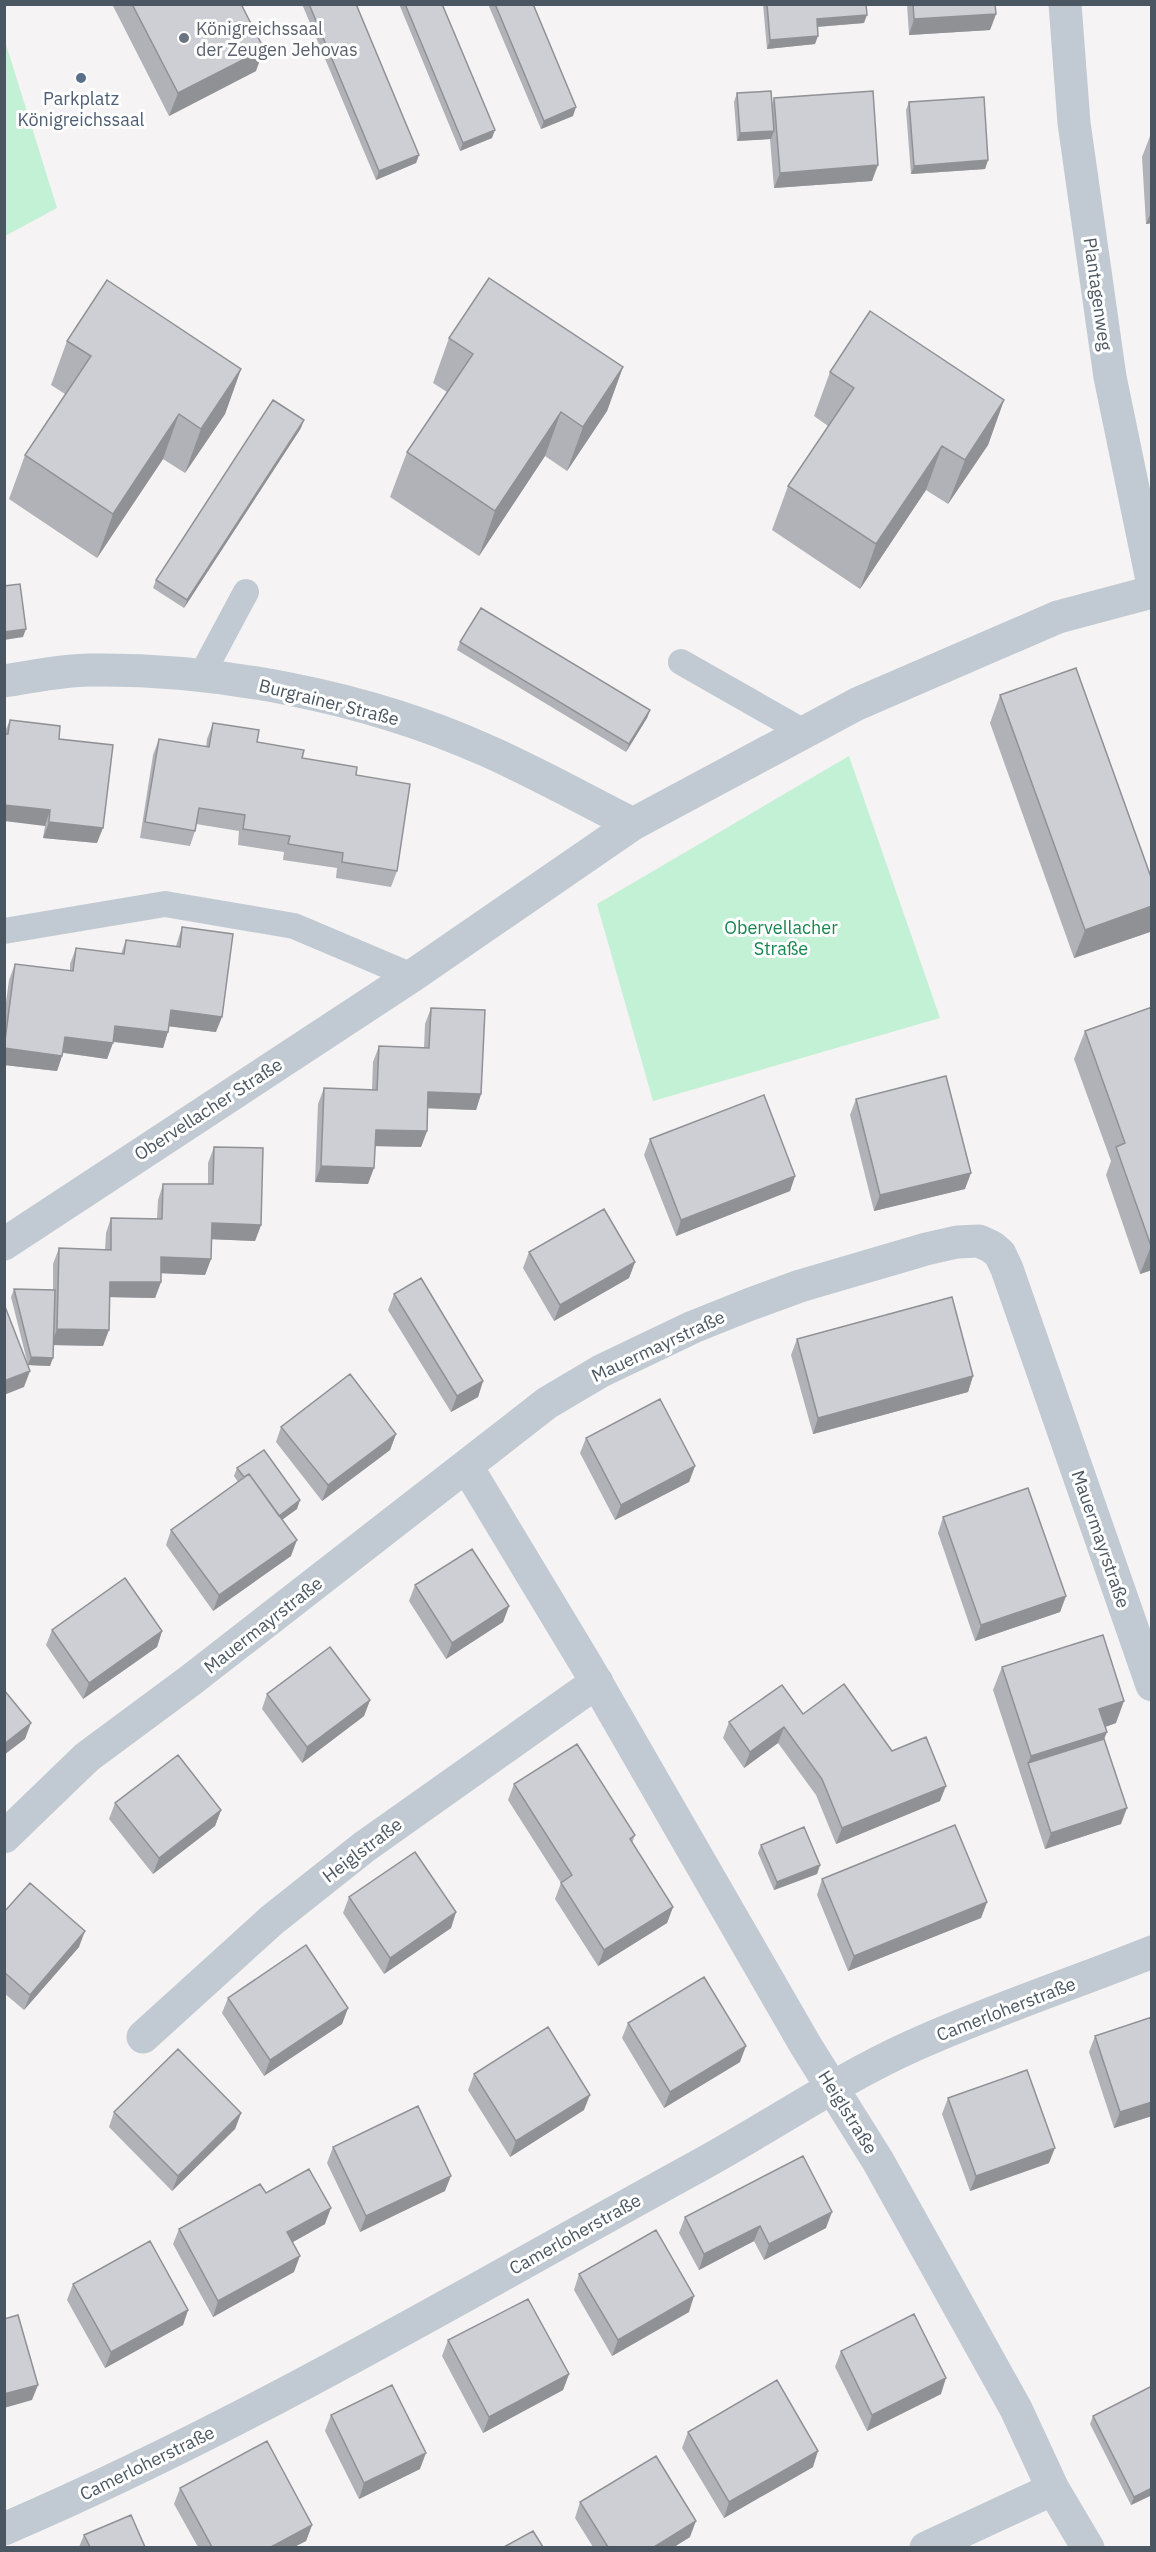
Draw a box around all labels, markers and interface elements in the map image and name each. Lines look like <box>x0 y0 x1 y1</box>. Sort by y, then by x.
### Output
place label: Königreichssaal der Zeugen Jehovas <box>196 17 358 61</box>
marker: Königreichssaal der Zeugen Jehovas <box>177 31 191 45</box>
marker: Parkplatz Königreichssaal <box>74 71 88 85</box>
place label: Parkplatz Königreichssaal <box>18 87 145 131</box>
street label: Plantagenweg <box>1079 236 1117 353</box>
street label: Burgrainer Straße <box>257 673 402 731</box>
park label: Obervellacher Straße <box>724 916 838 960</box>
street label: Obervellacher Straße <box>130 1052 287 1166</box>
street label: Mauermayrstraße <box>588 1305 728 1387</box>
street label: Mauermayrstraße <box>1067 1467 1135 1611</box>
street label: Mauermayrstraße <box>199 1571 327 1678</box>
street label: Heiglstraße <box>318 1812 407 1887</box>
street label: Camerloherstraße <box>933 1972 1079 2046</box>
street label: Heiglstraße <box>813 2066 883 2158</box>
street label: Camerloherstraße <box>505 2188 645 2280</box>
street label: Camerloherstraße <box>76 2420 218 2506</box>

